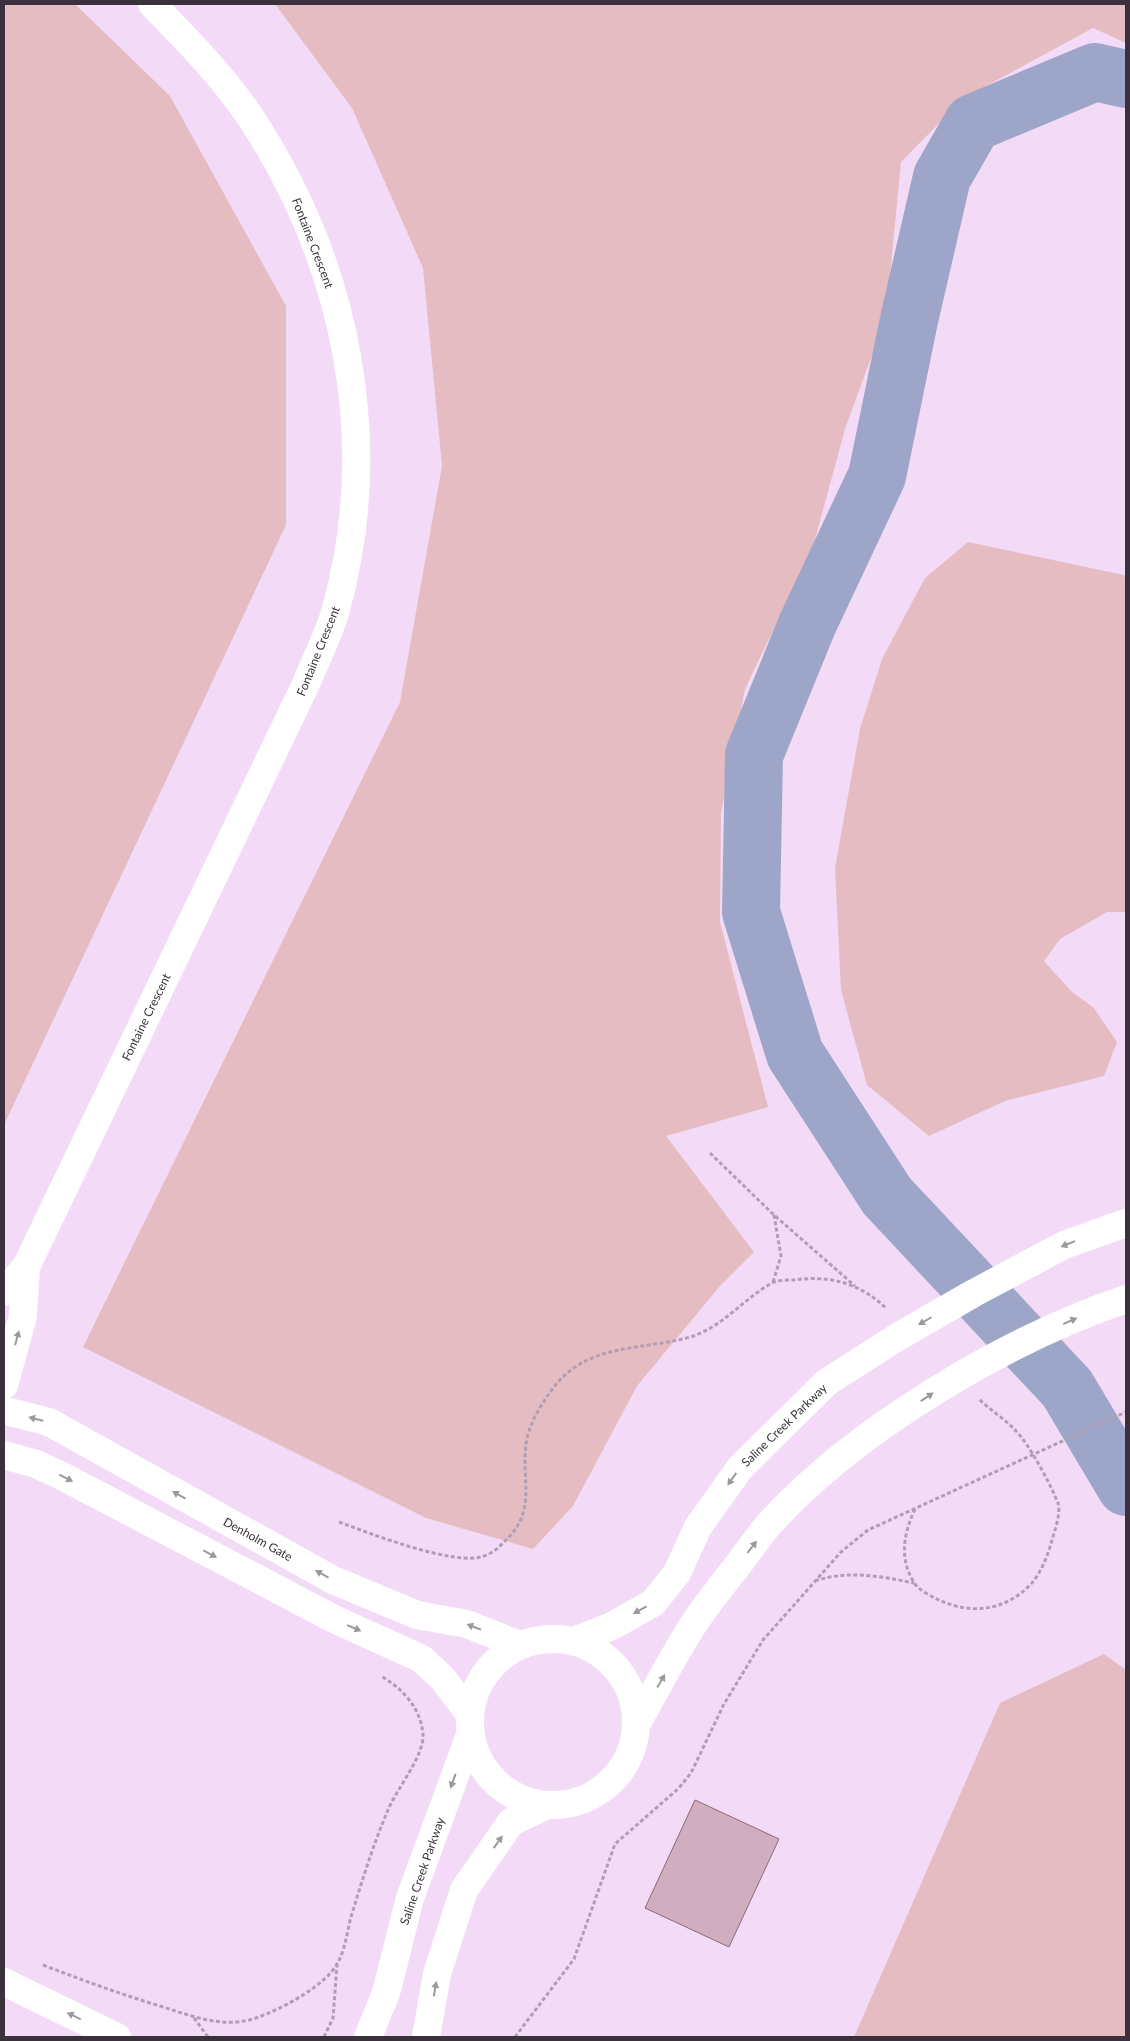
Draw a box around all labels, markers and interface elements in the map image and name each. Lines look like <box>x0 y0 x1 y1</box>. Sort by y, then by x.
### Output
street label: Fontaine Crescent <box>289 196 337 291</box>
street label: Fontaine Crescent <box>293 603 343 698</box>
street label: Fontaine Crescent <box>118 970 174 1063</box>
one-way arrow <box>1060 1240 1075 1248</box>
one-way arrow <box>919 1316 932 1325</box>
one-way arrow <box>1063 1317 1077 1325</box>
one-way arrow <box>13 1331 21 1346</box>
street label: Saline Creek Parkway <box>738 1380 830 1470</box>
one-way arrow <box>921 1393 934 1402</box>
one-way arrow <box>29 1415 44 1423</box>
one-way arrow <box>727 1472 737 1486</box>
one-way arrow <box>58 1474 73 1482</box>
one-way arrow <box>172 1491 186 1500</box>
street label: Denholm Gate <box>221 1514 295 1564</box>
one-way arrow <box>747 1540 757 1553</box>
one-way arrow <box>202 1550 217 1558</box>
one-way arrow <box>315 1569 328 1578</box>
one-way arrow <box>633 1606 647 1615</box>
one-way arrow <box>466 1623 481 1631</box>
one-way arrow <box>347 1624 361 1632</box>
one-way arrow <box>657 1673 665 1688</box>
one-way arrow <box>449 1774 457 1789</box>
street label: Saline Creek Parkway <box>397 1814 448 1927</box>
one-way arrow <box>493 1835 503 1848</box>
one-way arrow <box>431 1981 439 1997</box>
one-way arrow <box>66 2012 81 2020</box>

